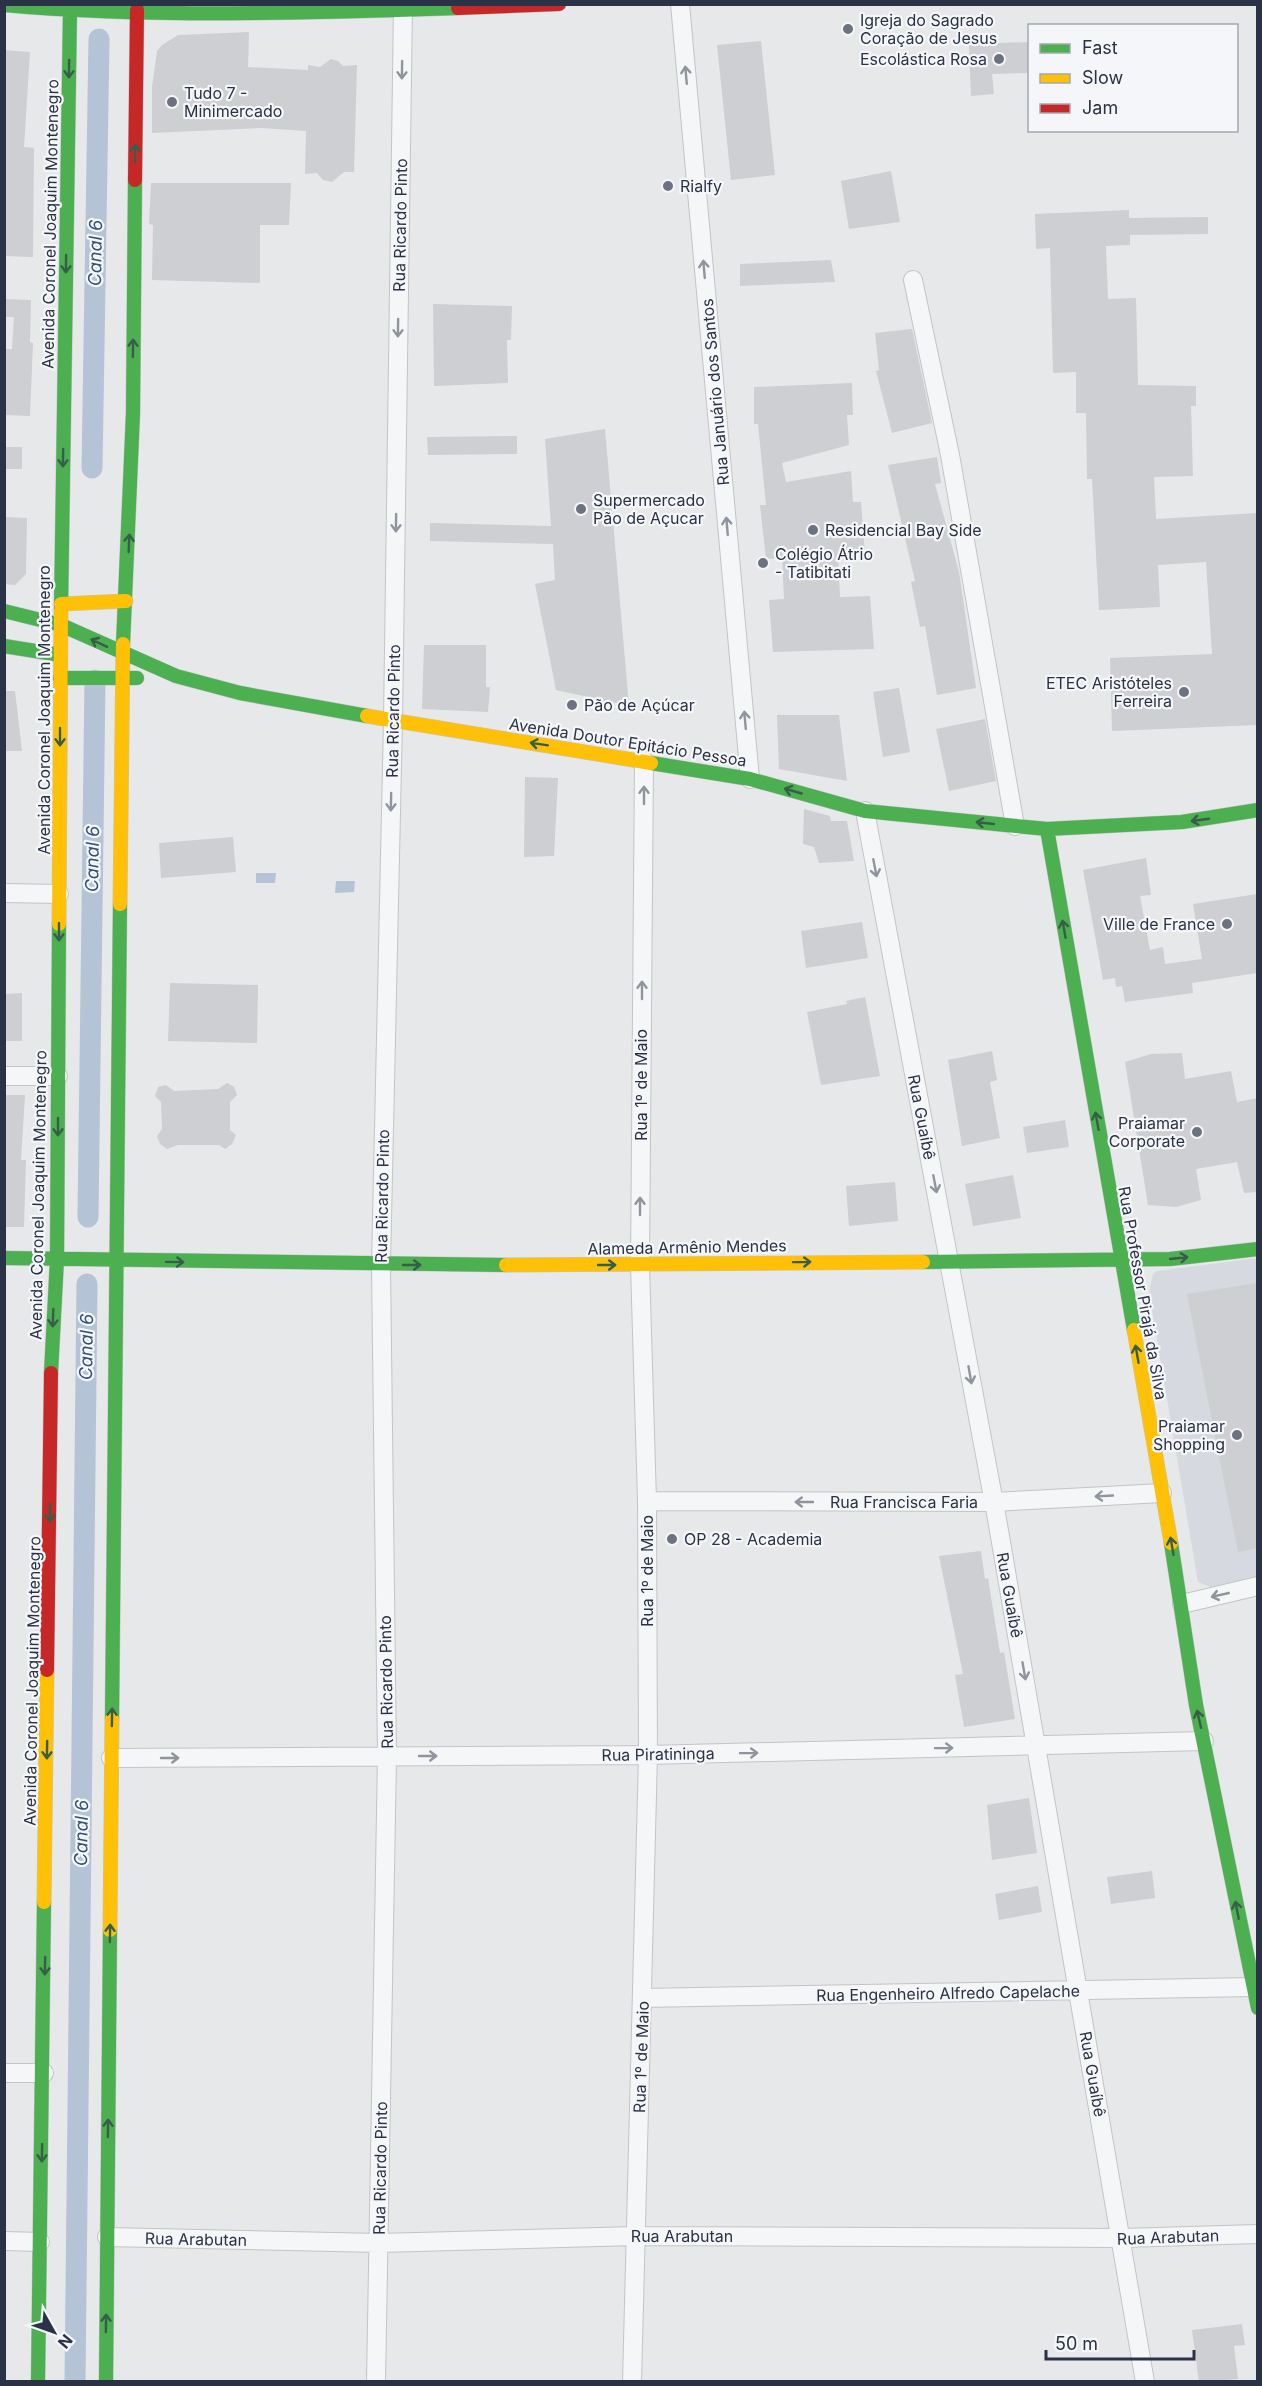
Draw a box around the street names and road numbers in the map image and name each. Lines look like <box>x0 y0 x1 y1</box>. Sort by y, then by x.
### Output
street label: Avenida Coronel Joaquim Montenegro <box>37 79 63 369</box>
street label: Rua Ricardo Pinto <box>389 158 411 292</box>
street label: Rua Januário dos Santos <box>697 298 733 486</box>
street label: Avenida Coronel Joaquim Montenegro <box>34 565 54 855</box>
street label: Rua Ricardo Pinto <box>382 644 404 778</box>
street label: Avenida Doutor Epitácio Pessoa <box>508 713 748 771</box>
street label: Rua 1º de Maio <box>631 1029 651 1141</box>
street label: Avenida Coronel Joaquim Montenegro <box>25 1050 51 1340</box>
street label: Rua Guaíbê <box>904 1073 940 1161</box>
street label: Rua Ricardo Pinto <box>371 1129 393 1263</box>
street label: Rua Professor Pirajá da Silva <box>1114 1185 1172 1401</box>
street label: Alameda Armênio Mendes <box>587 1235 787 1259</box>
street label: Rua Francisca Faria <box>830 1492 978 1512</box>
street label: Rua 1º de Maio <box>637 1515 657 1627</box>
street label: Avenida Coronel Joaquim Montenegro <box>19 1536 45 1826</box>
street label: Rua Guaíbê <box>993 1551 1027 1639</box>
street label: Rua Ricardo Pinto <box>375 1615 397 1749</box>
street label: Rua Piratininga <box>601 1743 715 1765</box>
street label: Rua Engenheiro Alfredo Capelache <box>816 1981 1080 2005</box>
street label: Rua 1º de Maio <box>629 2001 653 2113</box>
street label: Rua Guaíbê <box>1076 2030 1110 2118</box>
street label: Rua Ricardo Pinto <box>369 2101 391 2235</box>
street label: Rua Arabutan <box>1117 2225 1219 2249</box>
street label: Rua Arabutan <box>631 2226 733 2246</box>
street label: Rua Arabutan <box>145 2228 247 2250</box>

